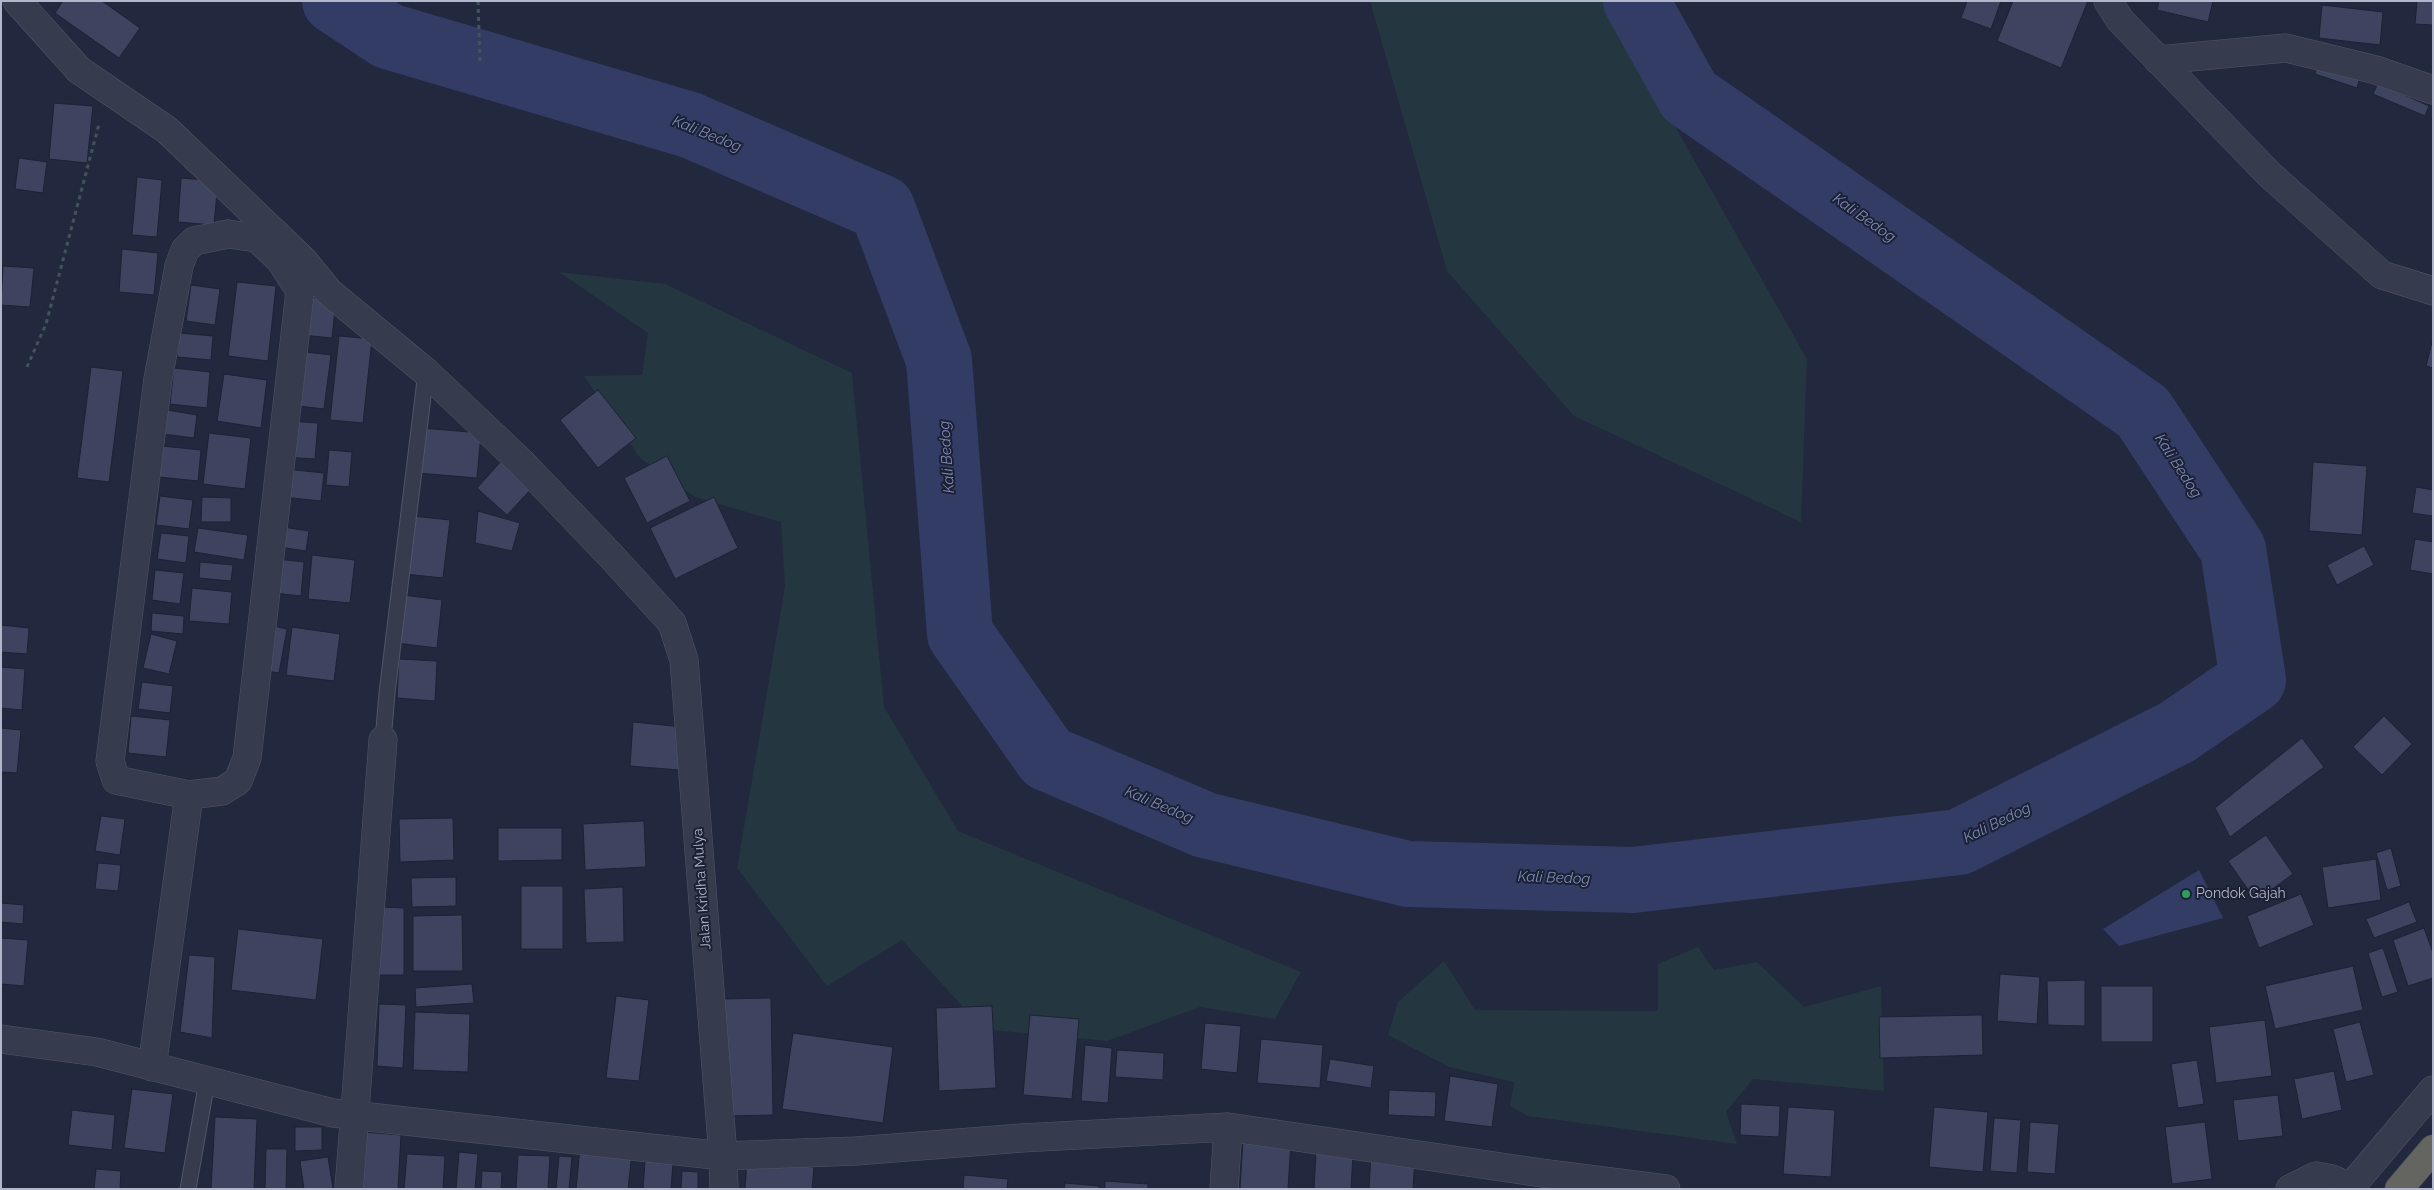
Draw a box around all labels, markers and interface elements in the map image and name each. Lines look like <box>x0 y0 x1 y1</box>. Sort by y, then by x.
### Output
water label: Kali Bedog <box>670 112 744 156</box>
water label: Kali Bedog <box>1829 190 1899 246</box>
water label: Kali Bedog <box>935 420 959 494</box>
water label: Kali Bedog <box>2151 431 2205 501</box>
water label: Kali Bedog <box>1122 783 1196 827</box>
water label: Kali Bedog <box>1960 799 2034 847</box>
street label: Jalan Kridha Mulya <box>689 828 715 950</box>
water label: Kali Bedog <box>1517 868 1591 888</box>
place label: Pondok Gajah <box>2196 886 2286 902</box>
marker: Pondok Gajah <box>2180 888 2192 900</box>

